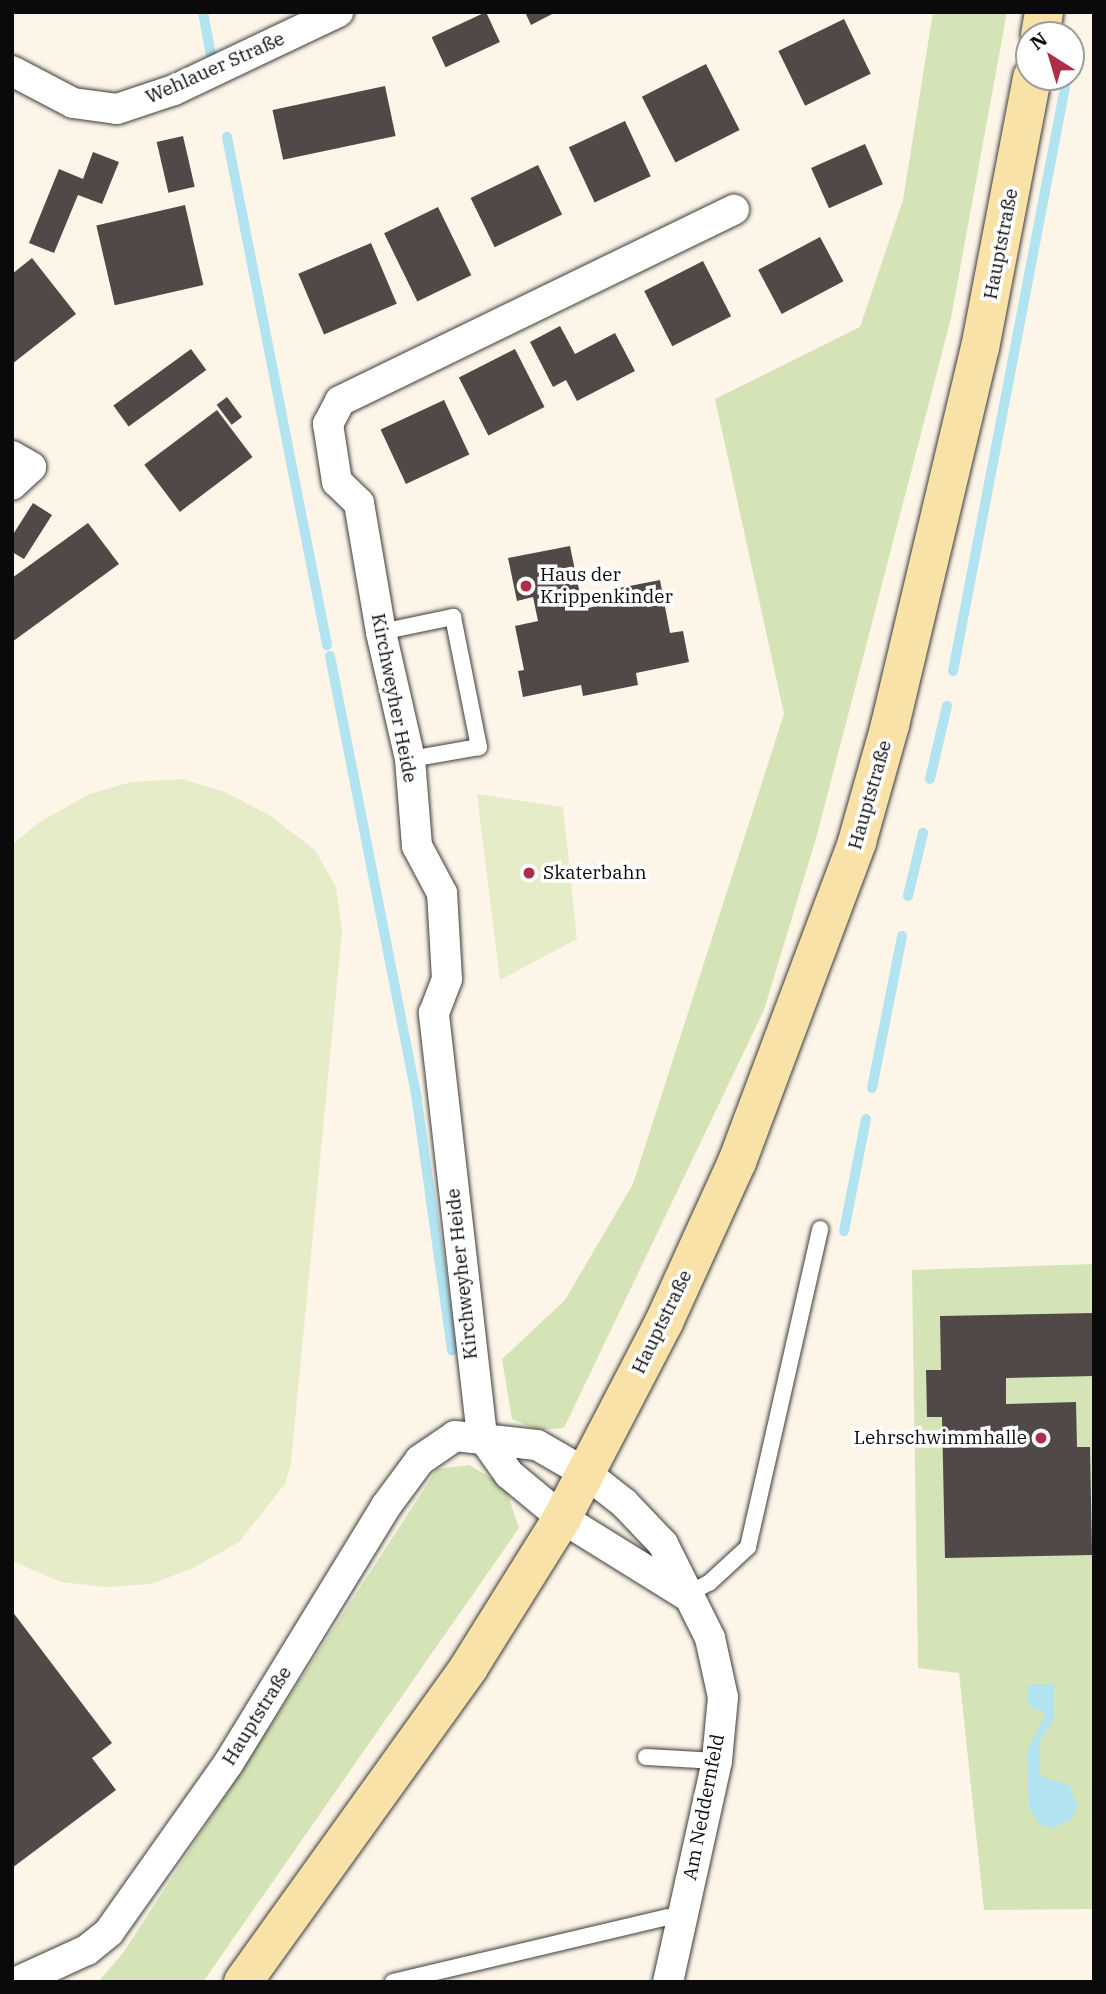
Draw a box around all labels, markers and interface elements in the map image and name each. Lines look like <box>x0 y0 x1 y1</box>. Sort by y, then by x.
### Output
north arrow <box>1015 21 1085 91</box>
street label: Wehlauer Straße <box>142 27 288 109</box>
text: N <box>1025 27 1052 55</box>
street label: Hauptstraße <box>979 187 1023 301</box>
place label: Haus der Krippenkinder <box>540 564 673 608</box>
marker: Haus der Krippenkinder <box>518 578 534 594</box>
street label: Kirchweyher Heide <box>366 611 422 785</box>
street label: Hauptstraße <box>844 738 896 852</box>
place label: Skaterbahn <box>543 862 647 884</box>
marker: Skaterbahn <box>521 865 537 881</box>
street label: Kirchweyher Heide <box>442 1187 482 1361</box>
street label: Hauptstraße <box>627 1267 697 1377</box>
place label: Lehrschwimmhalle <box>854 1427 1027 1449</box>
marker: Lehrschwimmhalle <box>1033 1430 1049 1446</box>
street label: Hauptstraße <box>218 1662 296 1770</box>
street label: Am Neddernfeld <box>679 1732 729 1882</box>

